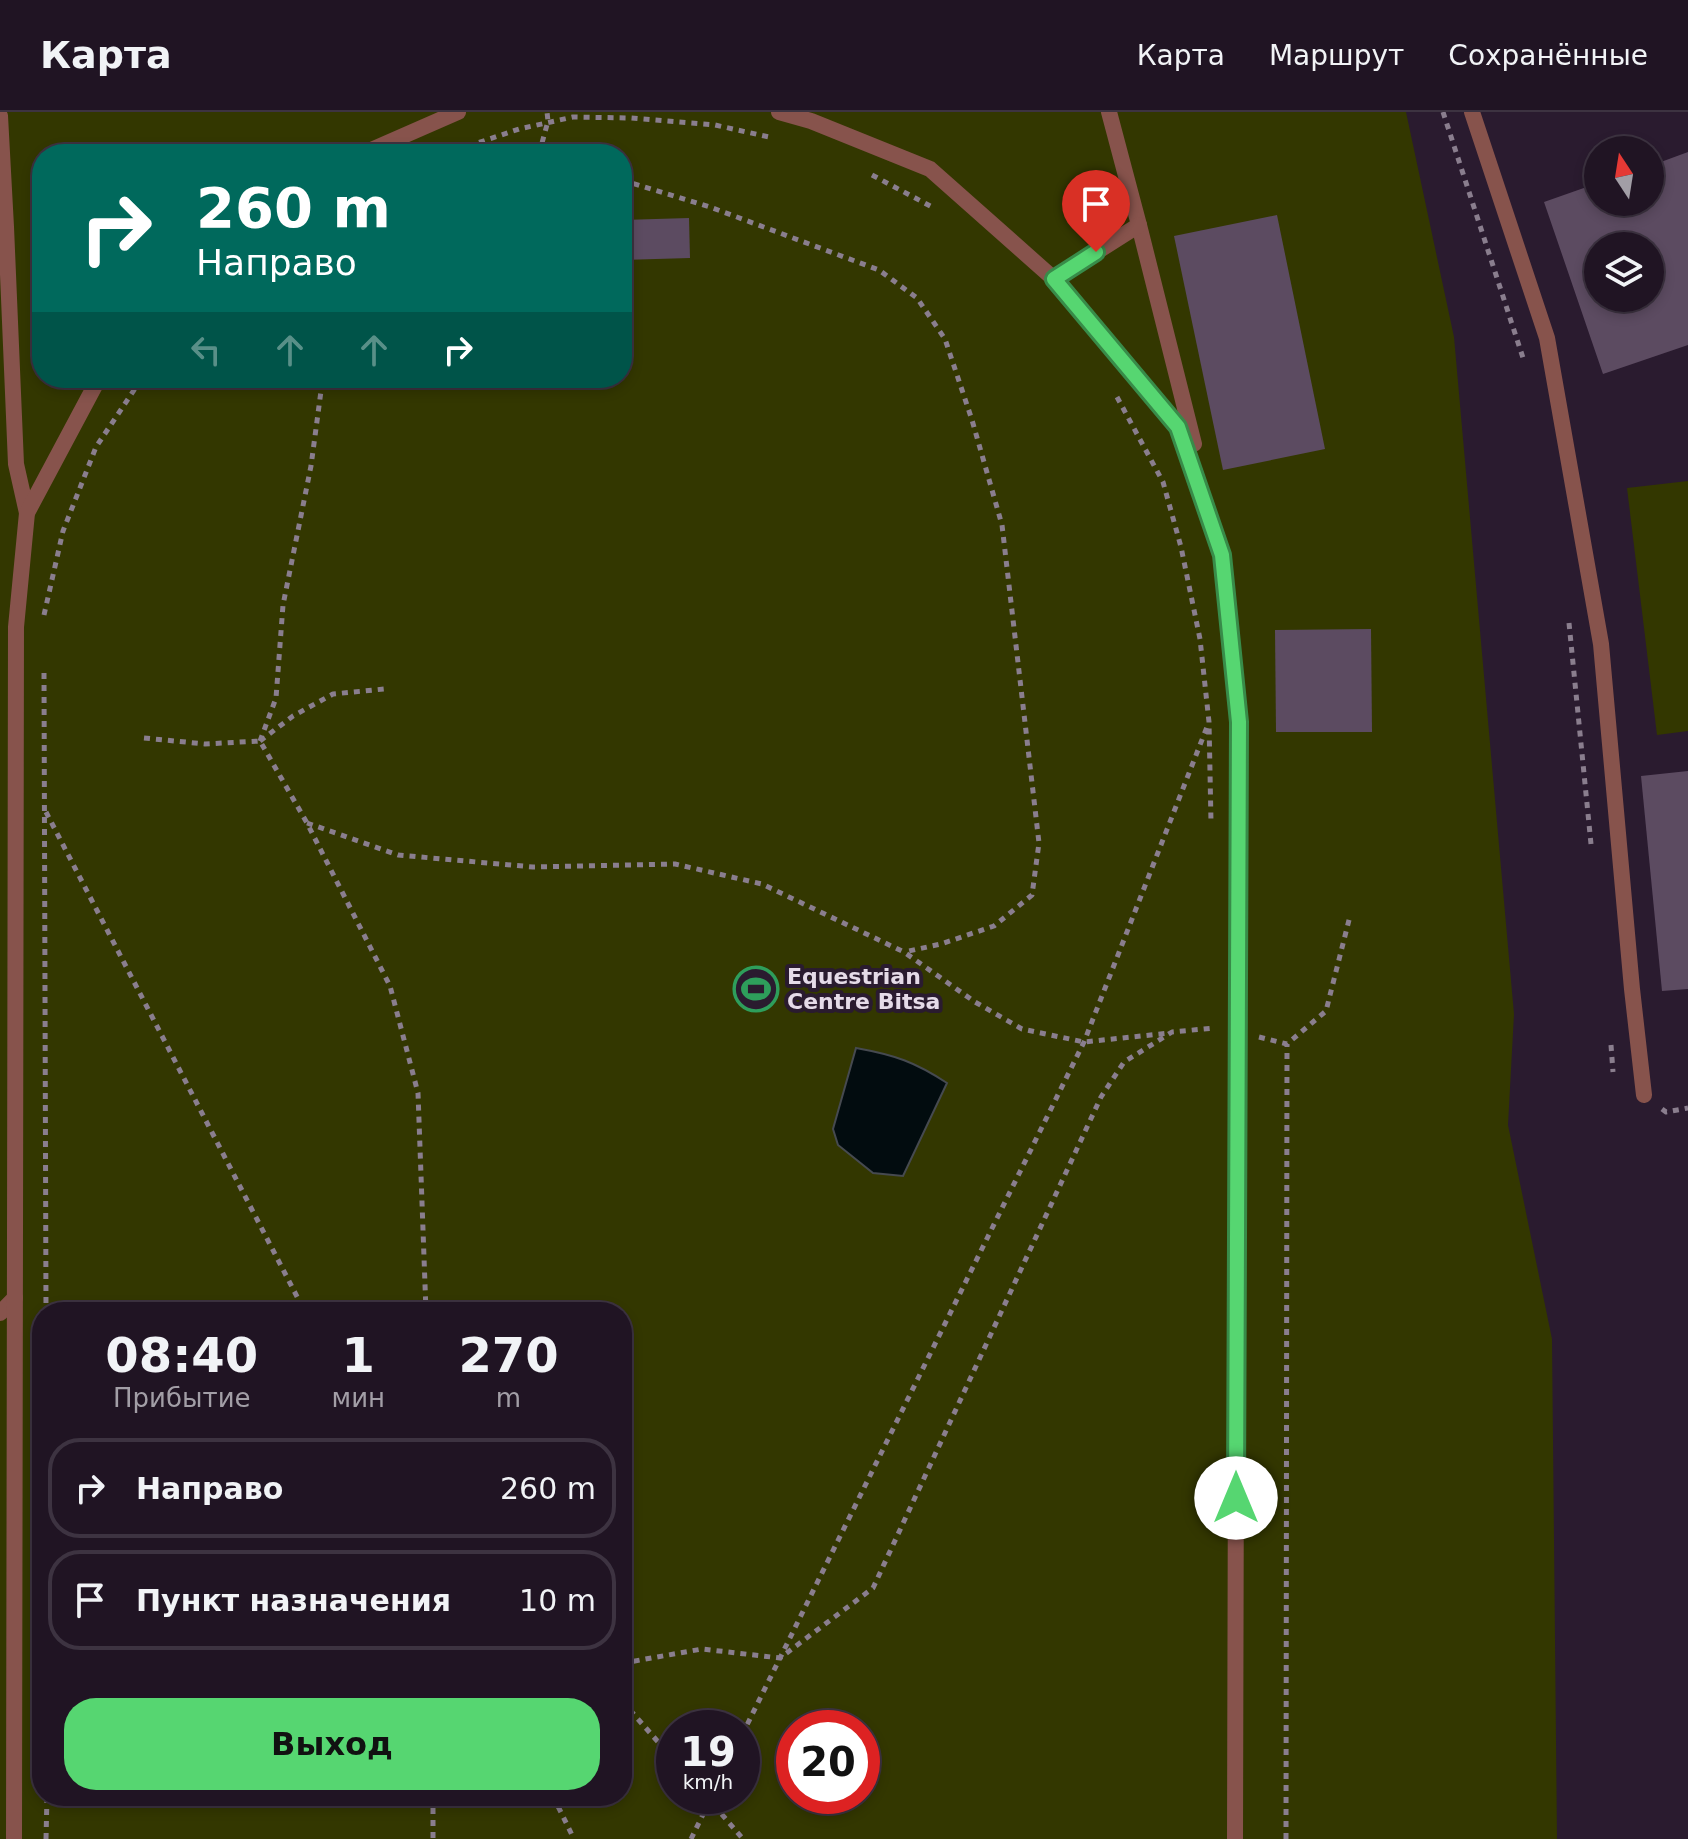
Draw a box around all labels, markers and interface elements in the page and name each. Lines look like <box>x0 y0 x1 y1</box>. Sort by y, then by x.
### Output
text: Карта <box>40 33 172 77</box>
text: Карта <box>1137 39 1225 72</box>
text: Маршрут <box>1269 39 1404 72</box>
text: Сохранённые <box>1448 39 1648 72</box>
north arrow <box>1584 136 1664 216</box>
map controls <box>1584 136 1664 312</box>
pin <box>1062 170 1130 252</box>
text: 260 m <box>196 175 391 240</box>
icon: right <box>64 176 168 280</box>
icon: arrive <box>1074 182 1118 226</box>
button: layers <box>1584 232 1664 312</box>
text: Направо <box>196 242 357 283</box>
icon: left <box>184 328 228 372</box>
icon: ahead <box>268 328 312 372</box>
icon: ahead <box>352 328 396 372</box>
icon: right <box>436 328 480 372</box>
place label: Equestrian Centre Bitsa <box>787 964 940 1014</box>
sports icon: Equestrian Centre Bitsa <box>732 965 780 1013</box>
text: 08:40 <box>105 1327 258 1383</box>
text: 1 <box>342 1327 375 1383</box>
text: 270 <box>458 1327 559 1383</box>
text: Прибытие <box>113 1383 251 1413</box>
text: мин <box>332 1383 385 1413</box>
text: m <box>496 1383 521 1413</box>
position arrow <box>1194 1456 1278 1540</box>
icon: right <box>68 1466 112 1510</box>
text: Направо <box>136 1471 283 1506</box>
text: 260 m <box>500 1471 596 1506</box>
icon: arrive <box>68 1578 112 1622</box>
text: Пункт назначения <box>136 1583 451 1618</box>
text: 10 m <box>519 1583 596 1618</box>
button: Выход <box>64 1698 600 1790</box>
speed limit sign: 20 <box>776 1710 880 1814</box>
text: 19 <box>680 1729 736 1775</box>
text: km/h <box>683 1770 733 1794</box>

